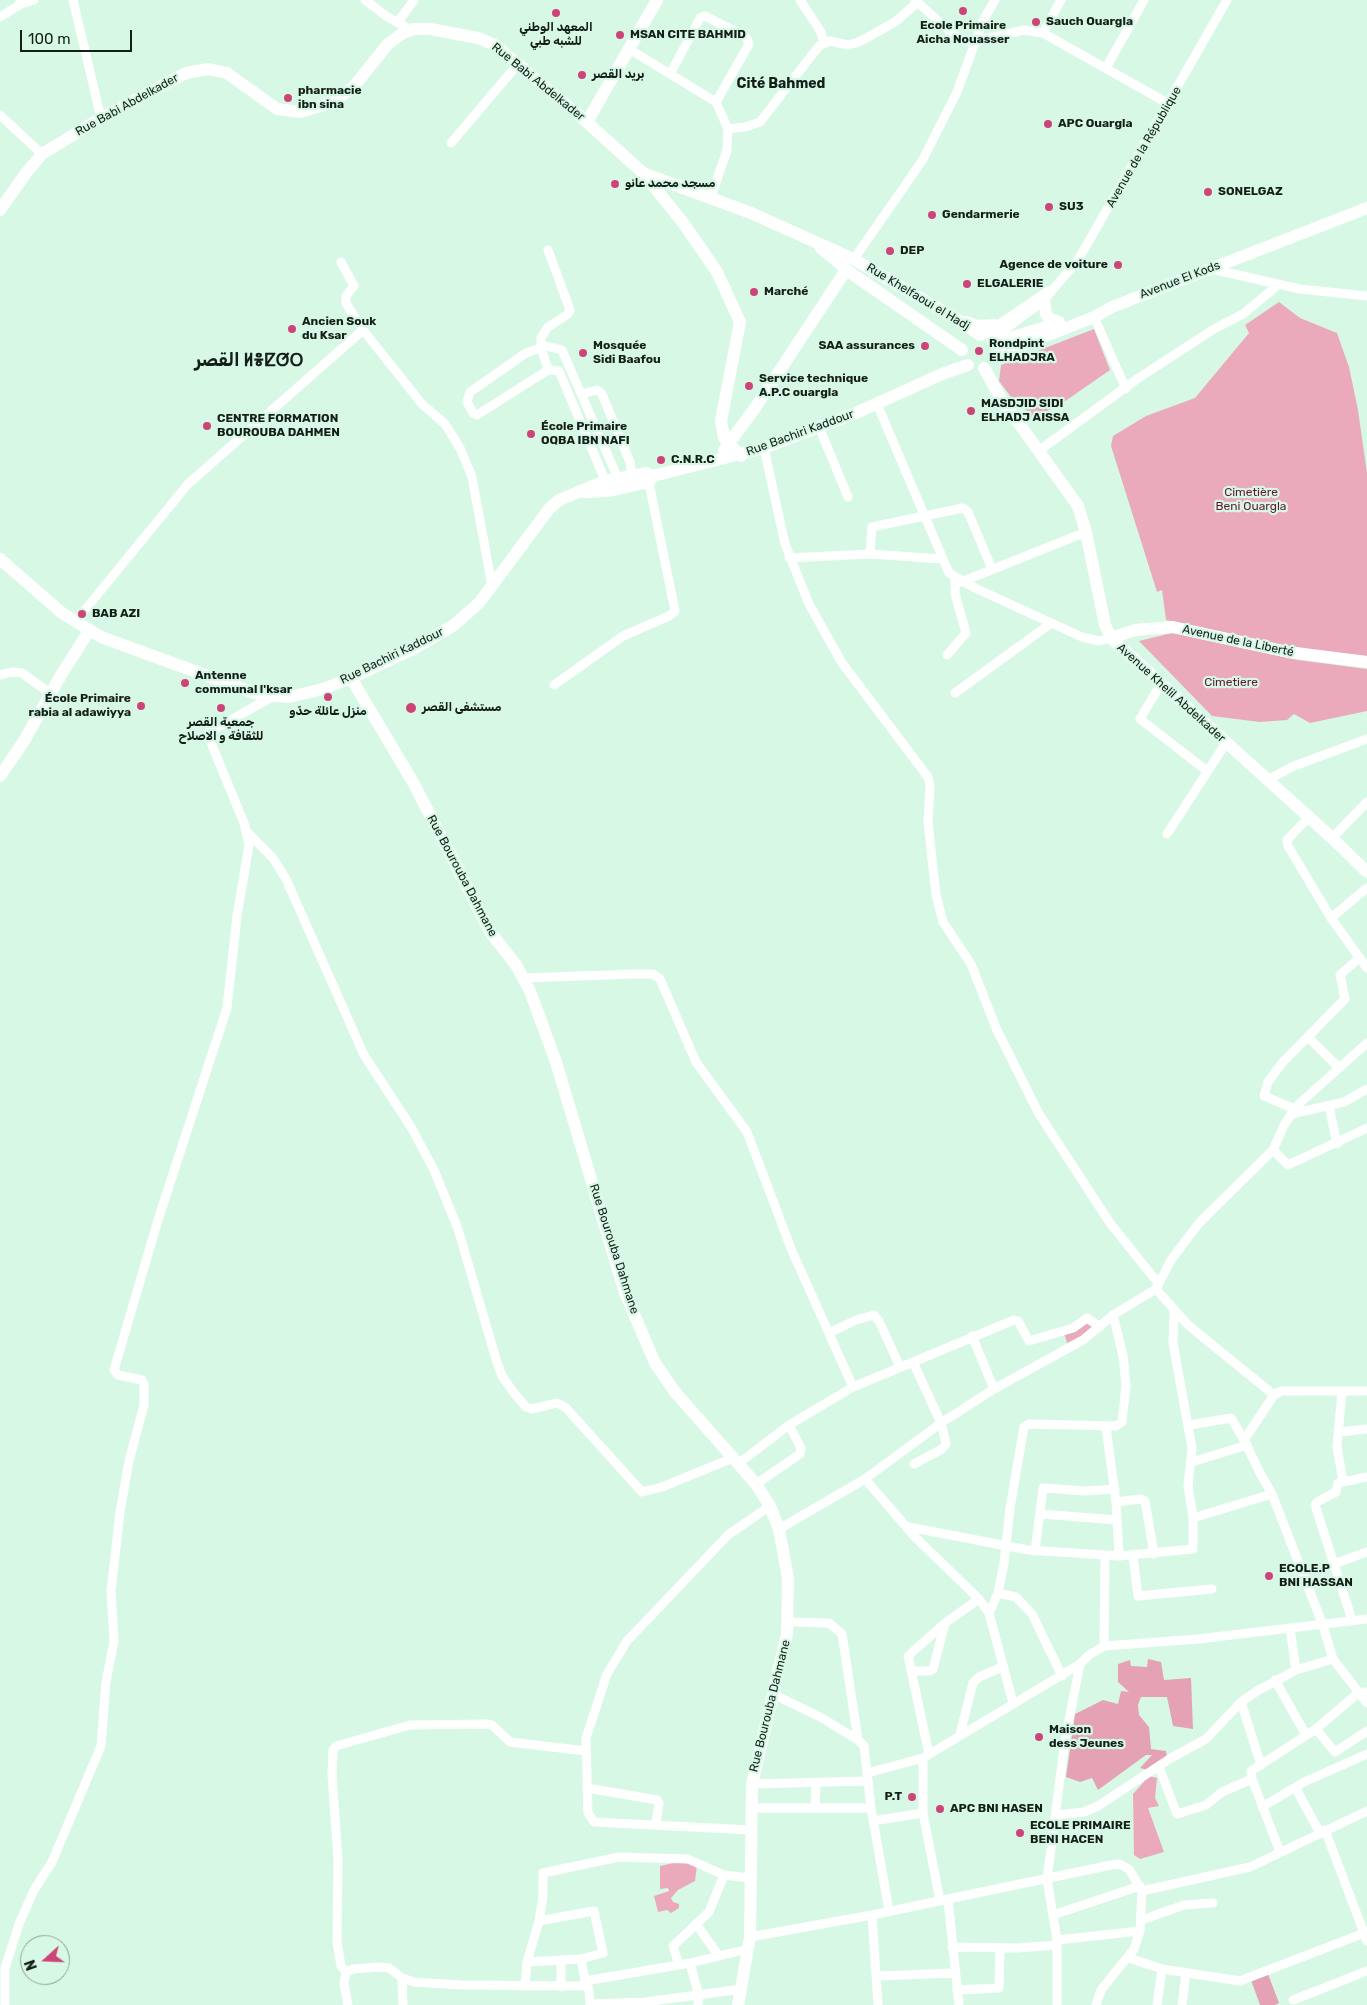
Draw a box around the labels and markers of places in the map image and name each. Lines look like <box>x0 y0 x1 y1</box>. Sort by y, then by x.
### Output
marker: Ecole Primaire Aicha Nouasser <box>957 5 969 17</box>
marker: المعهد الوطني للشبه طبي <box>550 7 562 19</box>
place label: Sauch Ouargla <box>1046 15 1133 29</box>
marker: Sauch Ouargla <box>1030 16 1042 28</box>
place label: Ecole Primaire Aicha Nouasser <box>916 19 1010 47</box>
place label: المعهد الوطني للشبه طبي <box>519 21 593 49</box>
place label: MSAN CITE BAHMID <box>630 28 746 42</box>
marker: MSAN CITE BAHMID <box>614 29 626 41</box>
place label: بريد القصر <box>592 68 644 82</box>
marker: بريد القصر <box>576 69 588 81</box>
place label: pharmacie ibn sina <box>298 84 362 112</box>
marker: pharmacie ibn sina <box>282 92 294 104</box>
place label: APC Ouargla <box>1058 117 1133 131</box>
marker: APC Ouargla <box>1042 118 1054 130</box>
place label: مسجد محمد عانو <box>625 177 715 191</box>
marker: مسجد محمد عانو <box>609 178 621 190</box>
place label: SONELGAZ <box>1218 185 1283 199</box>
marker: SONELGAZ <box>1202 186 1214 198</box>
place label: SU3 <box>1059 200 1084 214</box>
marker: SU3 <box>1043 201 1055 213</box>
place label: Gendarmerie <box>942 208 1020 222</box>
marker: Gendarmerie <box>926 209 938 221</box>
place label: DEP <box>900 244 924 258</box>
marker: DEP <box>884 245 896 257</box>
place label: Agence de voiture <box>1000 258 1108 272</box>
marker: Agence de voiture <box>1112 259 1124 271</box>
place label: ELGALERIE <box>977 277 1043 291</box>
marker: ELGALERIE <box>961 278 973 290</box>
place label: Marché <box>764 285 808 299</box>
marker: Marché <box>748 286 760 298</box>
place label: Ancien Souk du Ksar <box>302 315 376 343</box>
marker: Ancien Souk du Ksar <box>286 323 298 335</box>
place label: Rondpint ELHADJRA <box>989 337 1055 365</box>
place label: Mosquée Sidi Baafou <box>593 339 661 367</box>
place label: SAA assurances <box>818 339 915 353</box>
marker: SAA assurances <box>919 340 931 352</box>
marker: Rondpint ELHADJRA <box>973 345 985 357</box>
marker: Mosquée Sidi Baafou <box>577 347 589 359</box>
place label: Service technique A.P.C ouargla <box>759 372 868 400</box>
marker: Service technique A.P.C ouargla <box>743 380 755 392</box>
place label: MASDJID SIDI ELHADJ AISSA <box>981 397 1069 425</box>
marker: MASDJID SIDI ELHADJ AISSA <box>965 405 977 417</box>
place label: CENTRE FORMATION BOUROUBA DAHMEN <box>217 412 340 440</box>
marker: CENTRE FORMATION BOUROUBA DAHMEN <box>201 420 213 432</box>
place label: École Primaire OQBA IBN NAFI <box>541 420 630 448</box>
marker: École Primaire OQBA IBN NAFI <box>525 428 537 440</box>
place label: C.N.R.C <box>671 453 715 467</box>
marker: C.N.R.C <box>655 454 667 466</box>
place label: BAB AZI <box>92 607 140 621</box>
marker: BAB AZI <box>76 608 88 620</box>
place label: Antenne communal l'ksar <box>195 669 292 697</box>
marker: Antenne communal l'ksar <box>179 677 191 689</box>
marker: منزل عائلة حدّو <box>322 691 334 703</box>
place label: École Primaire rabia al adawiyya <box>29 692 131 720</box>
marker: École Primaire rabia al adawiyya <box>135 700 147 712</box>
marker: مستشفى القصر <box>404 701 418 715</box>
place label: مستشفى القصر <box>422 701 502 715</box>
marker: جمعية القصر للثقافة و الاصلاح <box>215 702 227 714</box>
place label: منزل عائلة حدّو <box>289 705 367 719</box>
place label: جمعية القصر للثقافة و الاصلاح <box>179 716 263 744</box>
place label: ECOLE.P BNI HASSAN <box>1279 1562 1353 1590</box>
marker: ECOLE.P BNI HASSAN <box>1263 1570 1275 1582</box>
place label: Maison dess Jeunes <box>1049 1723 1124 1751</box>
marker: Maison dess Jeunes <box>1033 1731 1045 1743</box>
place label: P.T <box>884 1790 902 1804</box>
marker: P.T <box>906 1791 918 1803</box>
place label: APC BNI HASEN <box>950 1802 1043 1816</box>
marker: APC BNI HASEN <box>934 1803 946 1815</box>
place label: ECOLE PRIMAIRE BENI HACEN <box>1030 1819 1131 1847</box>
marker: ECOLE PRIMAIRE BENI HACEN <box>1014 1827 1026 1839</box>

